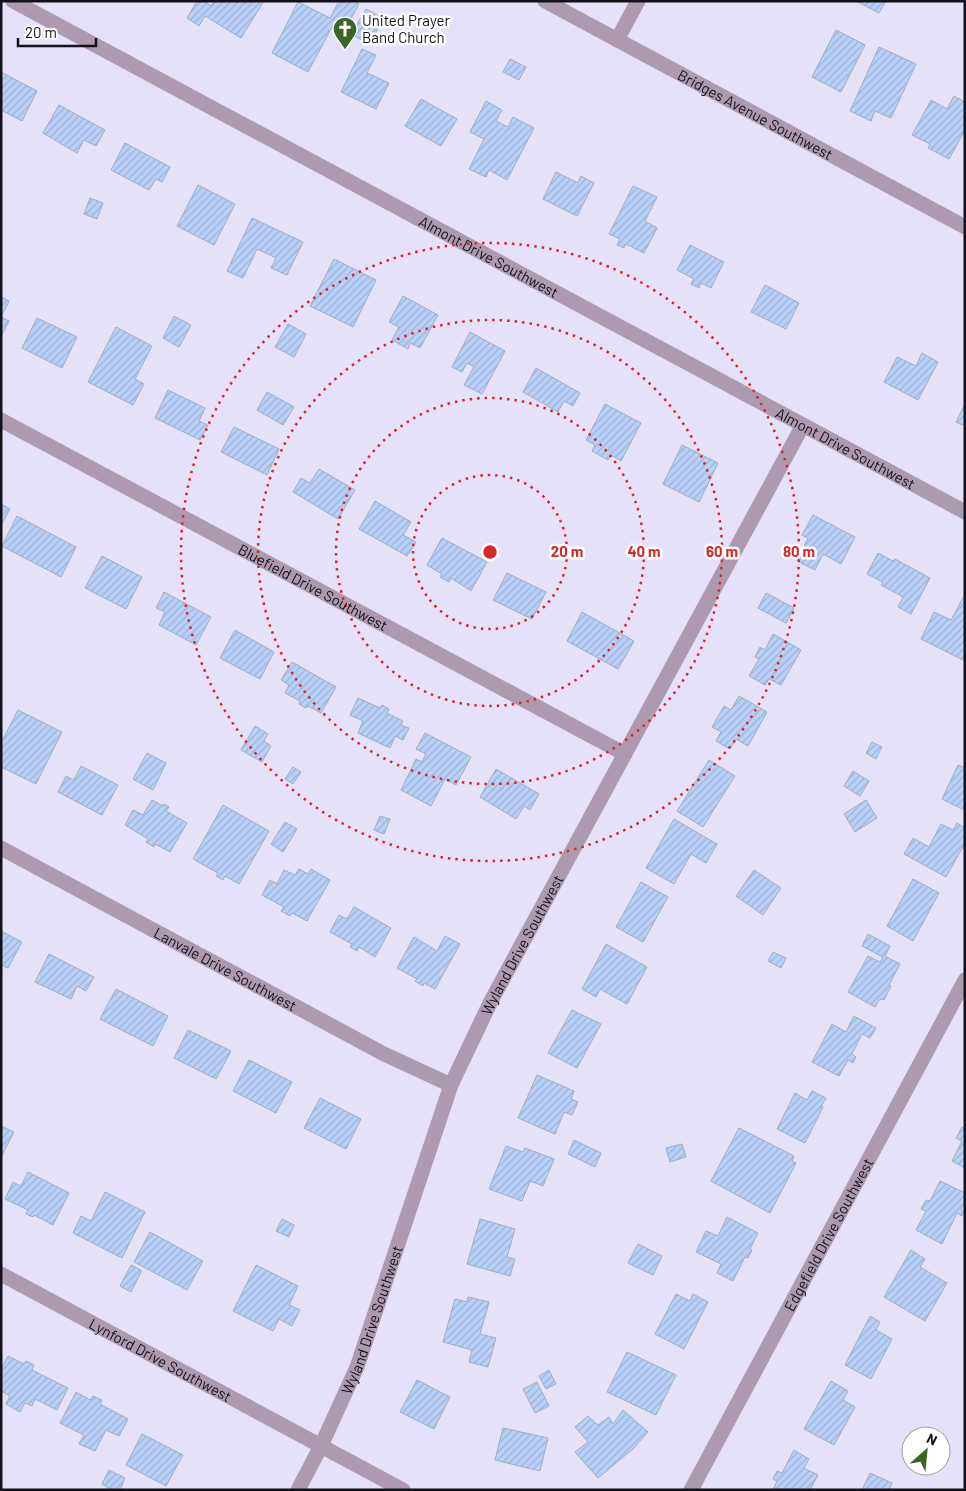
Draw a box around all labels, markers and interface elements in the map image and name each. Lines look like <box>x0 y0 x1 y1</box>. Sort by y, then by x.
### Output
place label: United Prayer Band Church <box>362 11 451 46</box>
scale bar <box>18 15 95 47</box>
church icon: United Prayer Band Church <box>332 16 358 50</box>
text: 20 m <box>25 23 57 41</box>
street label: Bridges Avenue Southwest <box>675 65 836 163</box>
street label: Almont Drive Southwest <box>416 212 562 301</box>
street label: Almont Drive Southwest <box>773 403 918 493</box>
street label: Bluefield Drive Southwest <box>235 540 391 634</box>
text: 20 m <box>551 542 583 560</box>
text: 40 m <box>627 542 661 560</box>
text: 60 m <box>706 542 738 560</box>
text: 80 m <box>783 542 815 560</box>
centre of rings <box>481 543 499 561</box>
street label: Wyland Drive Southwest <box>477 872 567 1017</box>
street label: Lanvale Drive Southwest <box>151 923 300 1014</box>
street label: Edgefield Drive Southwest <box>780 1155 877 1314</box>
street label: Wyland Drive Southwest <box>337 1243 406 1397</box>
street label: Lynford Drive Southwest <box>86 1314 235 1405</box>
north arrow <box>901 1426 951 1476</box>
text: N <box>924 1429 940 1449</box>

